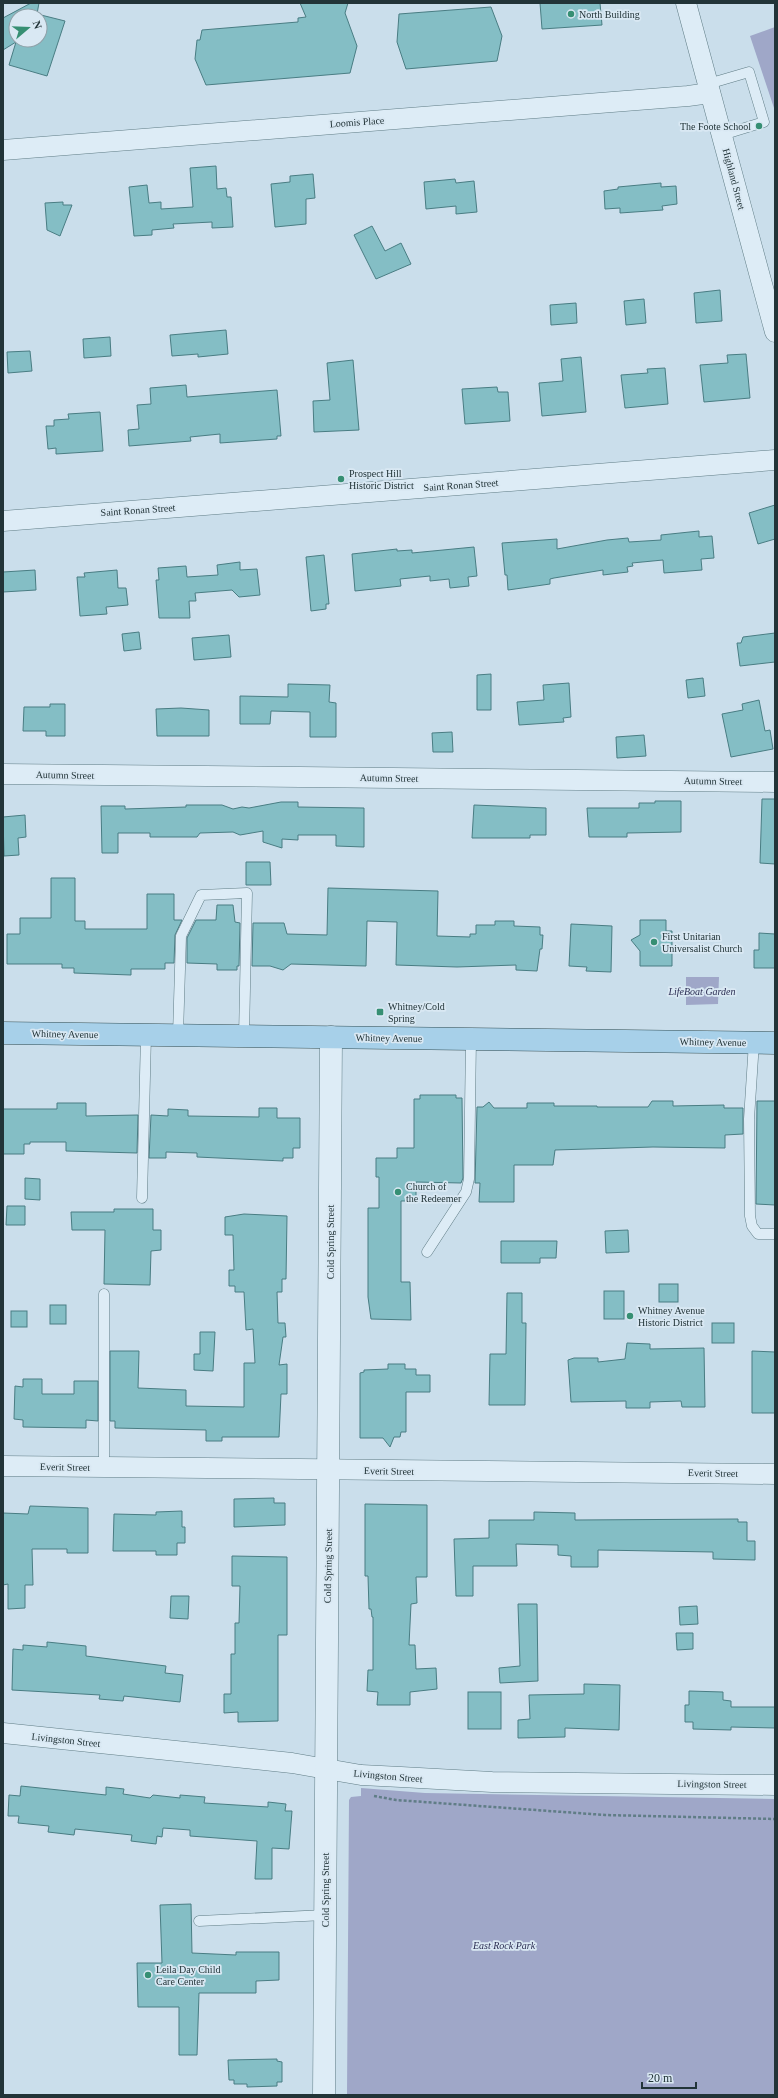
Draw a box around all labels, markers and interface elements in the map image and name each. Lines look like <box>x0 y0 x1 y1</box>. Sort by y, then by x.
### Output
north arrow <box>8 8 48 48</box>
marker: North Building <box>566 9 576 19</box>
place label: North Building <box>579 9 640 20</box>
text: N <box>30 19 44 31</box>
street label: Loomis Place <box>329 115 385 129</box>
place label: The Foote School <box>680 121 751 132</box>
marker: The Foote School <box>754 121 764 131</box>
street label: Highland Street <box>721 147 748 211</box>
place label: Prospect Hill Historic District <box>349 468 414 491</box>
marker: Prospect Hill Historic District <box>336 474 346 484</box>
street label: Saint Ronan Street <box>423 477 499 493</box>
street label: Saint Ronan Street <box>100 502 176 518</box>
street label: Autumn Street <box>36 769 95 781</box>
street label: Autumn Street <box>360 772 419 784</box>
street label: Autumn Street <box>684 775 743 787</box>
place label: First Unitarian Universalist Church <box>662 931 742 954</box>
marker: First Unitarian Universalist Church <box>649 937 659 947</box>
park label: LifeBoat Garden <box>667 986 736 997</box>
place label: Whitney/Cold Spring <box>388 1001 445 1024</box>
marker: Whitney/Cold Spring <box>375 1007 385 1017</box>
street label: Whitney Avenue <box>32 1028 99 1040</box>
street label: Whitney Avenue <box>356 1032 423 1044</box>
street label: Whitney Avenue <box>680 1036 747 1048</box>
place label: Church of the Redeemer <box>406 1181 462 1204</box>
marker: Church of the Redeemer <box>393 1187 403 1197</box>
street label: Cold Spring Street <box>325 1205 336 1279</box>
place label: Whitney Avenue Historic District <box>638 1305 705 1328</box>
marker: Whitney Avenue Historic District <box>625 1311 635 1321</box>
street label: Everit Street <box>40 1461 90 1473</box>
street label: Everit Street <box>364 1465 414 1477</box>
street label: Everit Street <box>688 1467 738 1479</box>
street label: Cold Spring Street <box>322 1528 334 1603</box>
street label: Livingston Street <box>31 1731 101 1749</box>
street label: Livingston Street <box>353 1768 423 1785</box>
street label: Livingston Street <box>677 1778 747 1790</box>
street label: Cold Spring Street <box>320 1853 331 1927</box>
park label: East Rock Park <box>472 1940 536 1951</box>
place label: Leila Day Child Care Center <box>156 1964 220 1987</box>
marker: Leila Day Child Care Center <box>143 1970 153 1980</box>
scale bar <box>642 2064 696 2090</box>
text: 20 m <box>648 2071 673 2085</box>

